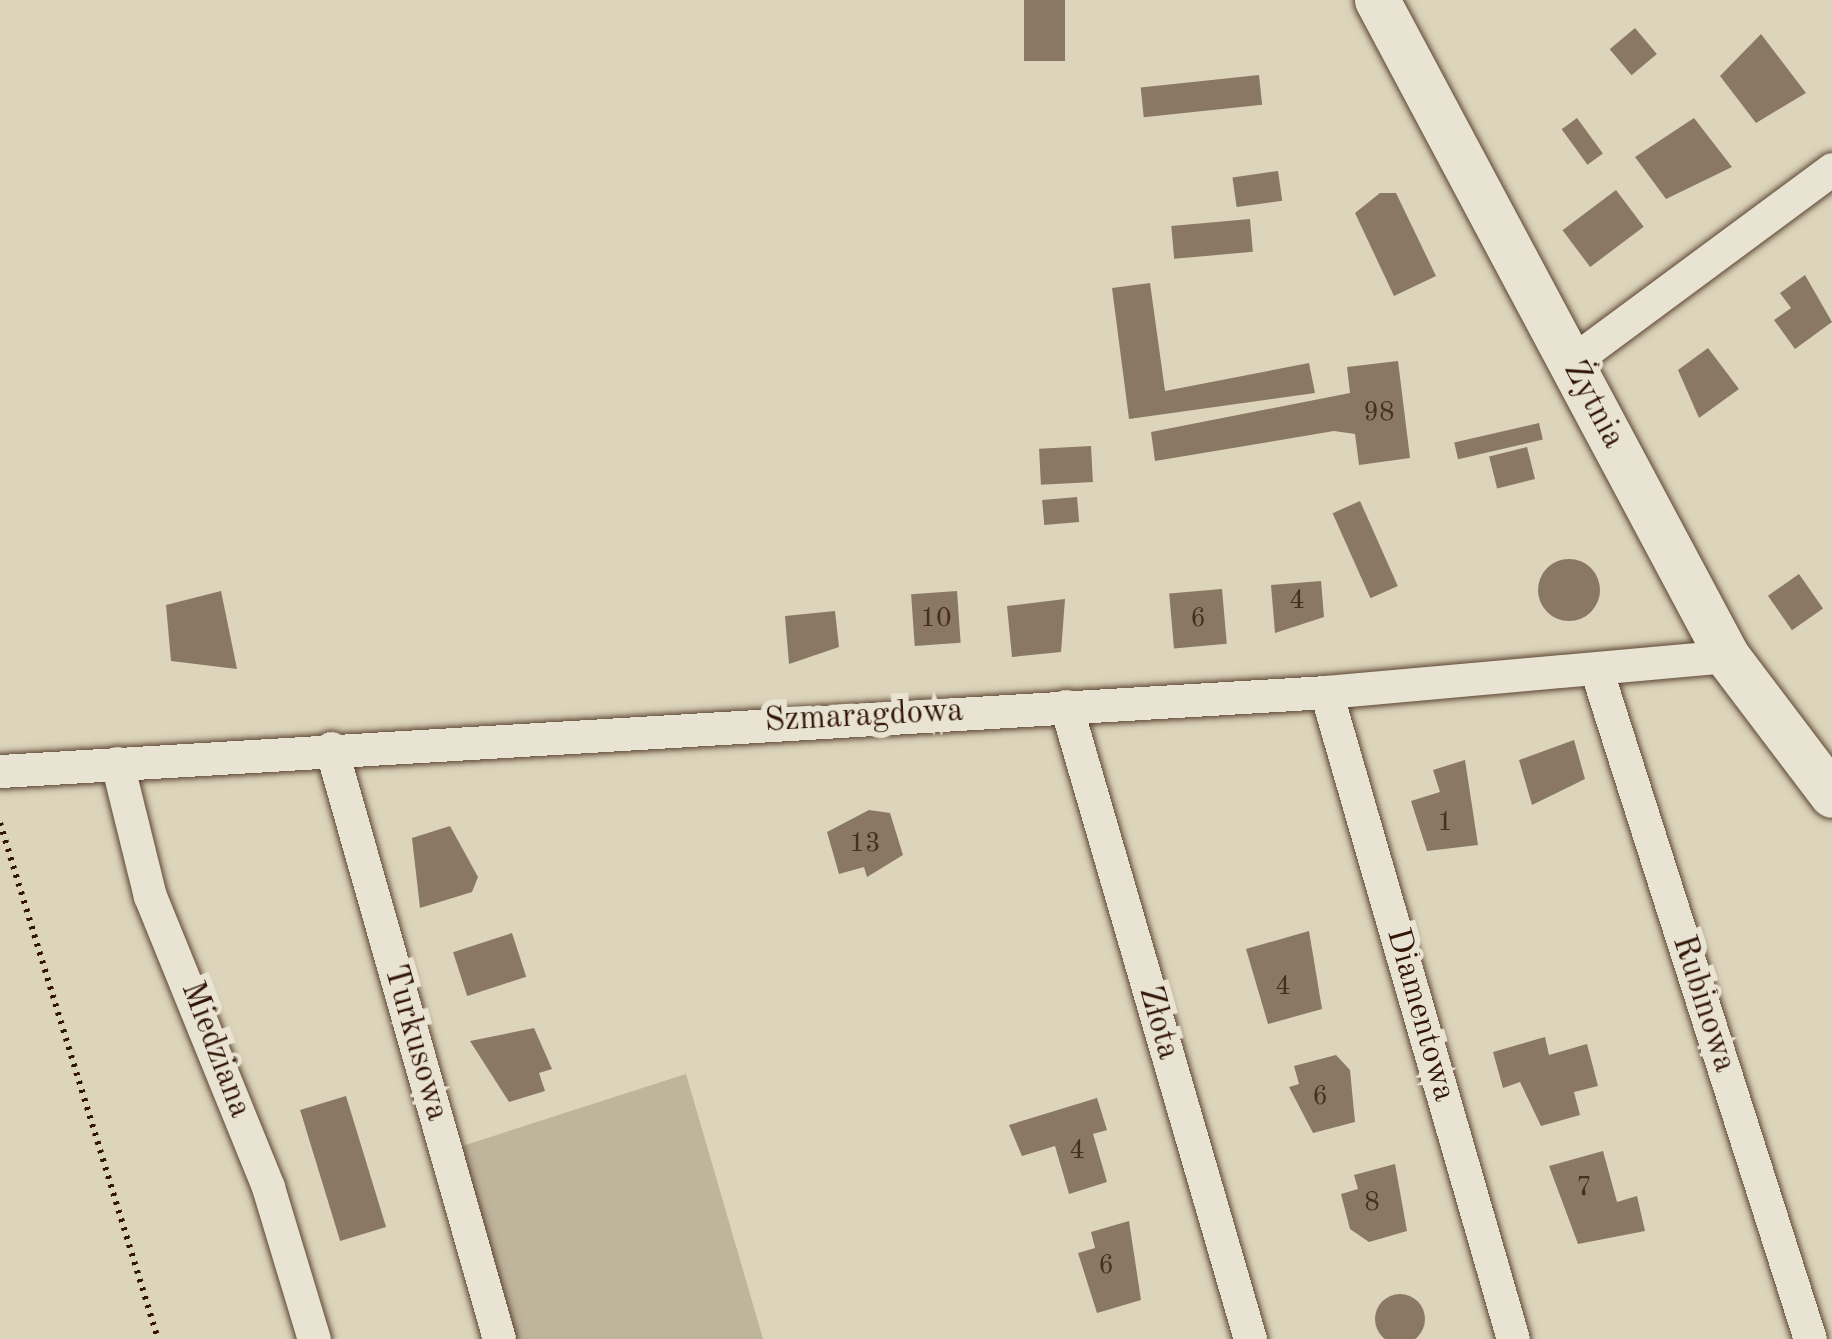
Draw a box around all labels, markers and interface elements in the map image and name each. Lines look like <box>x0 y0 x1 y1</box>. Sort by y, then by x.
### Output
street label: Żytnia <box>1554 354 1632 456</box>
house number: 98 <box>1363 397 1395 429</box>
house number: 4 <box>1289 585 1305 617</box>
house number: 10 <box>920 603 952 635</box>
house number: 6 <box>1190 603 1206 635</box>
street label: Szmaragdowa <box>764 692 964 742</box>
house number: 1 <box>1437 807 1453 839</box>
house number: 13 <box>849 828 881 860</box>
street label: Diamentowa <box>1376 924 1464 1106</box>
street label: Rubinowa <box>1662 931 1744 1077</box>
street label: Turkusowa <box>374 960 456 1126</box>
house number: 4 <box>1275 971 1291 1003</box>
street label: Miedziana <box>171 976 259 1124</box>
street label: Złota <box>1129 982 1187 1064</box>
house number: 6 <box>1312 1081 1328 1113</box>
house number: 4 <box>1069 1135 1085 1167</box>
house number: 7 <box>1576 1172 1592 1204</box>
house number: 8 <box>1364 1187 1380 1219</box>
house number: 6 <box>1098 1250 1114 1282</box>

